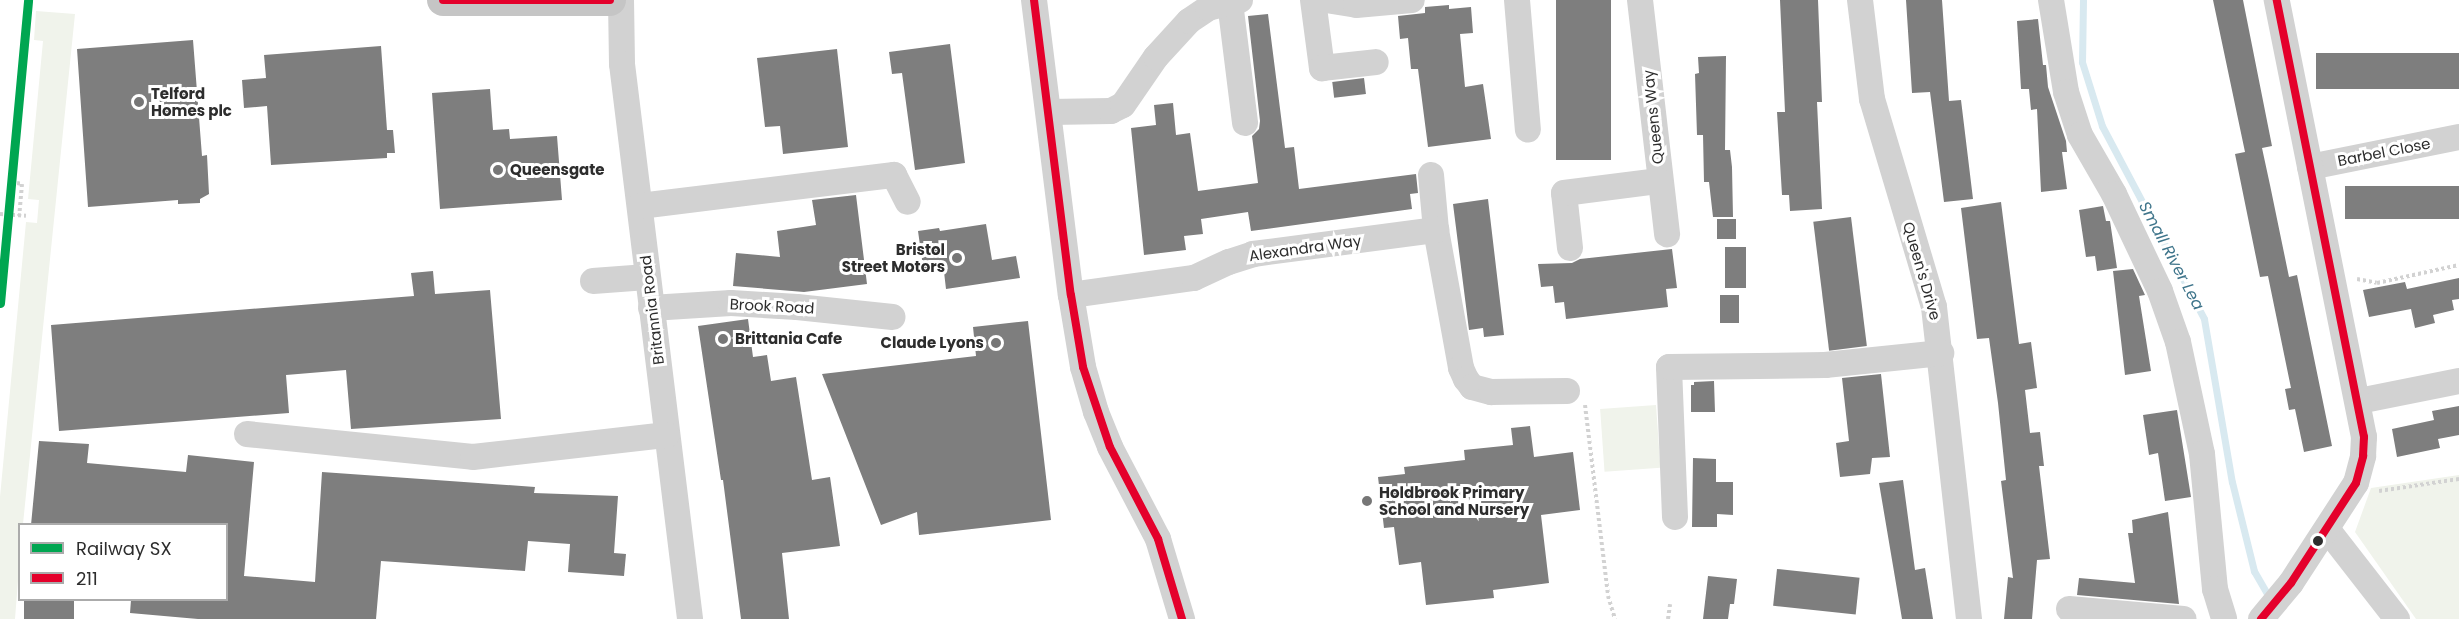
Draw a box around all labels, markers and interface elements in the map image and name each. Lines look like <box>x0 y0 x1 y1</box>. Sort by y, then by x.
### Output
street label: Queens Way <box>1639 69 1667 165</box>
place label: Telford Homes plc <box>151 84 232 119</box>
marker: Telford Homes plc <box>132 95 146 109</box>
street label: Barbel Close <box>2336 134 2432 170</box>
place label: Queensgate <box>510 161 605 179</box>
marker: Queensgate <box>491 163 505 177</box>
water label: Small River Lea <box>2134 198 2208 314</box>
street label: Queen's Drive <box>1899 220 1945 322</box>
street label: Alexandra Way <box>1248 231 1362 265</box>
place label: Bristol Street Motors <box>842 240 945 275</box>
marker: Bristol Street Motors <box>950 251 964 265</box>
street label: Britannia Road <box>636 254 668 366</box>
street label: Brook Road <box>729 295 815 317</box>
place label: Brittania Cafe <box>735 330 842 348</box>
marker: Brittania Cafe <box>716 332 730 346</box>
place label: Claude Lyons <box>881 334 984 352</box>
marker: Claude Lyons <box>989 336 1003 350</box>
place label: Holdbrook Primary School and Nursery <box>1379 483 1529 518</box>
marker: Holdbrook Primary School and Nursery <box>1360 494 1374 508</box>
legend <box>18 523 228 601</box>
unlabelled marker <box>2312 535 2324 547</box>
text: Railway SX <box>76 536 172 561</box>
text: 211 <box>76 566 98 591</box>

